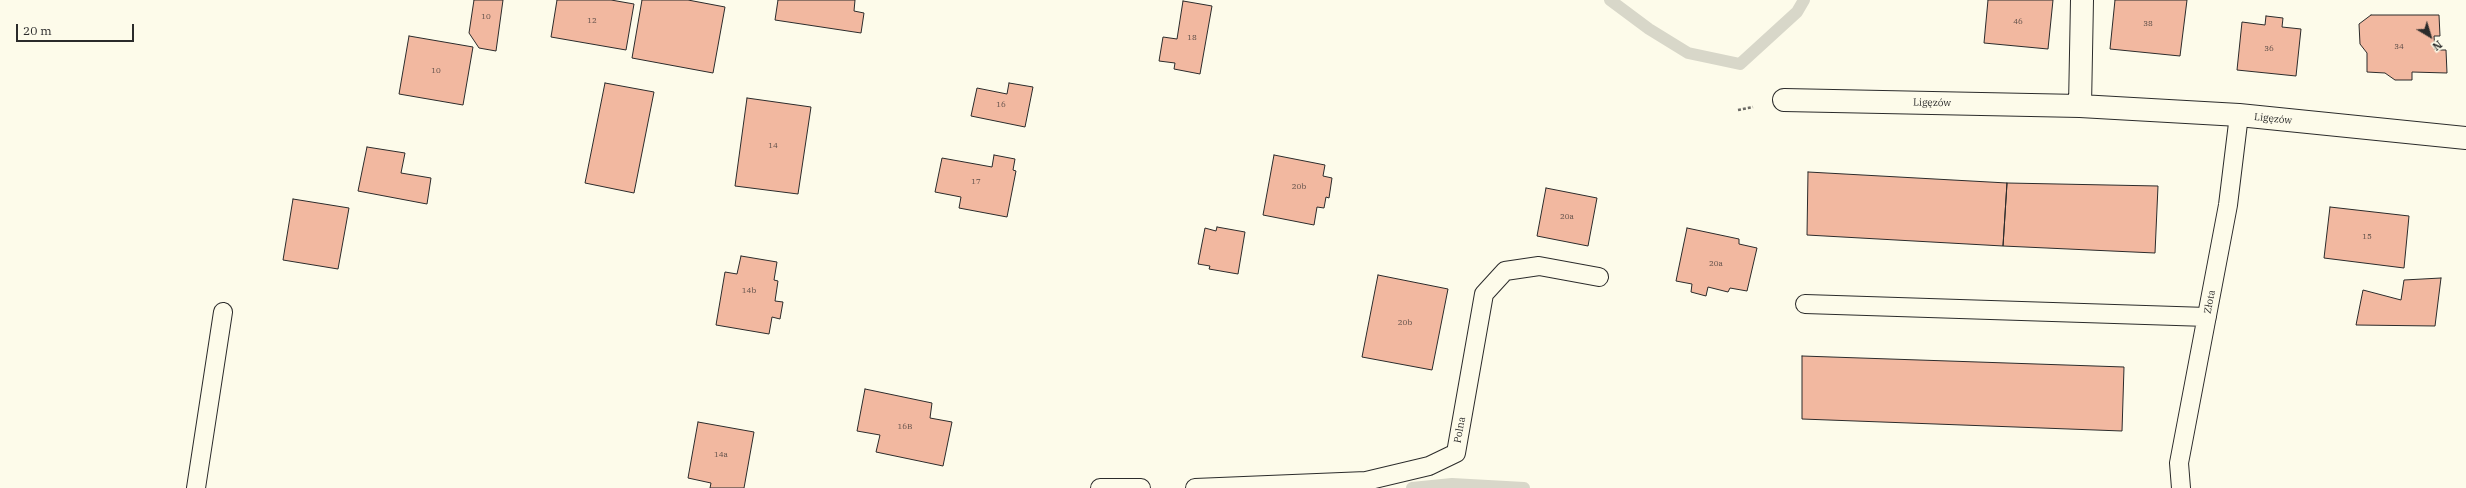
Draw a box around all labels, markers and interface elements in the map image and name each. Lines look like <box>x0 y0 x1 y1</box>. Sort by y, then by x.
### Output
house number: 10 <box>481 12 491 22</box>
scale bar <box>18 16 136 42</box>
house number: 12 <box>587 16 597 26</box>
north arrow <box>2410 16 2450 56</box>
house number: 46 <box>2013 17 2023 27</box>
house number: 38 <box>2143 19 2153 29</box>
text: 20 m <box>23 23 52 38</box>
house number: 18 <box>1187 33 1197 43</box>
text: N <box>2430 37 2445 54</box>
house number: 34 <box>2394 42 2404 52</box>
house number: 36 <box>2264 44 2274 54</box>
house number: 10 <box>431 66 441 76</box>
street label: Ligęzów <box>1913 97 1951 109</box>
house number: 16 <box>996 100 1006 110</box>
street label: Ligęzów <box>2253 111 2293 127</box>
house number: 14 <box>768 141 778 151</box>
house number: 17 <box>971 177 981 187</box>
house number: 20b <box>1292 182 1306 192</box>
house number: 20a <box>1560 212 1574 222</box>
house number: 15 <box>2362 232 2372 242</box>
house number: 20a <box>1709 259 1723 269</box>
house number: 14b <box>742 286 756 296</box>
street label: Złota <box>2202 289 2218 315</box>
house number: 20b <box>1398 318 1412 328</box>
street label: Polna <box>1452 416 1468 444</box>
house number: 16B <box>898 422 912 432</box>
house number: 14a <box>714 450 728 460</box>

